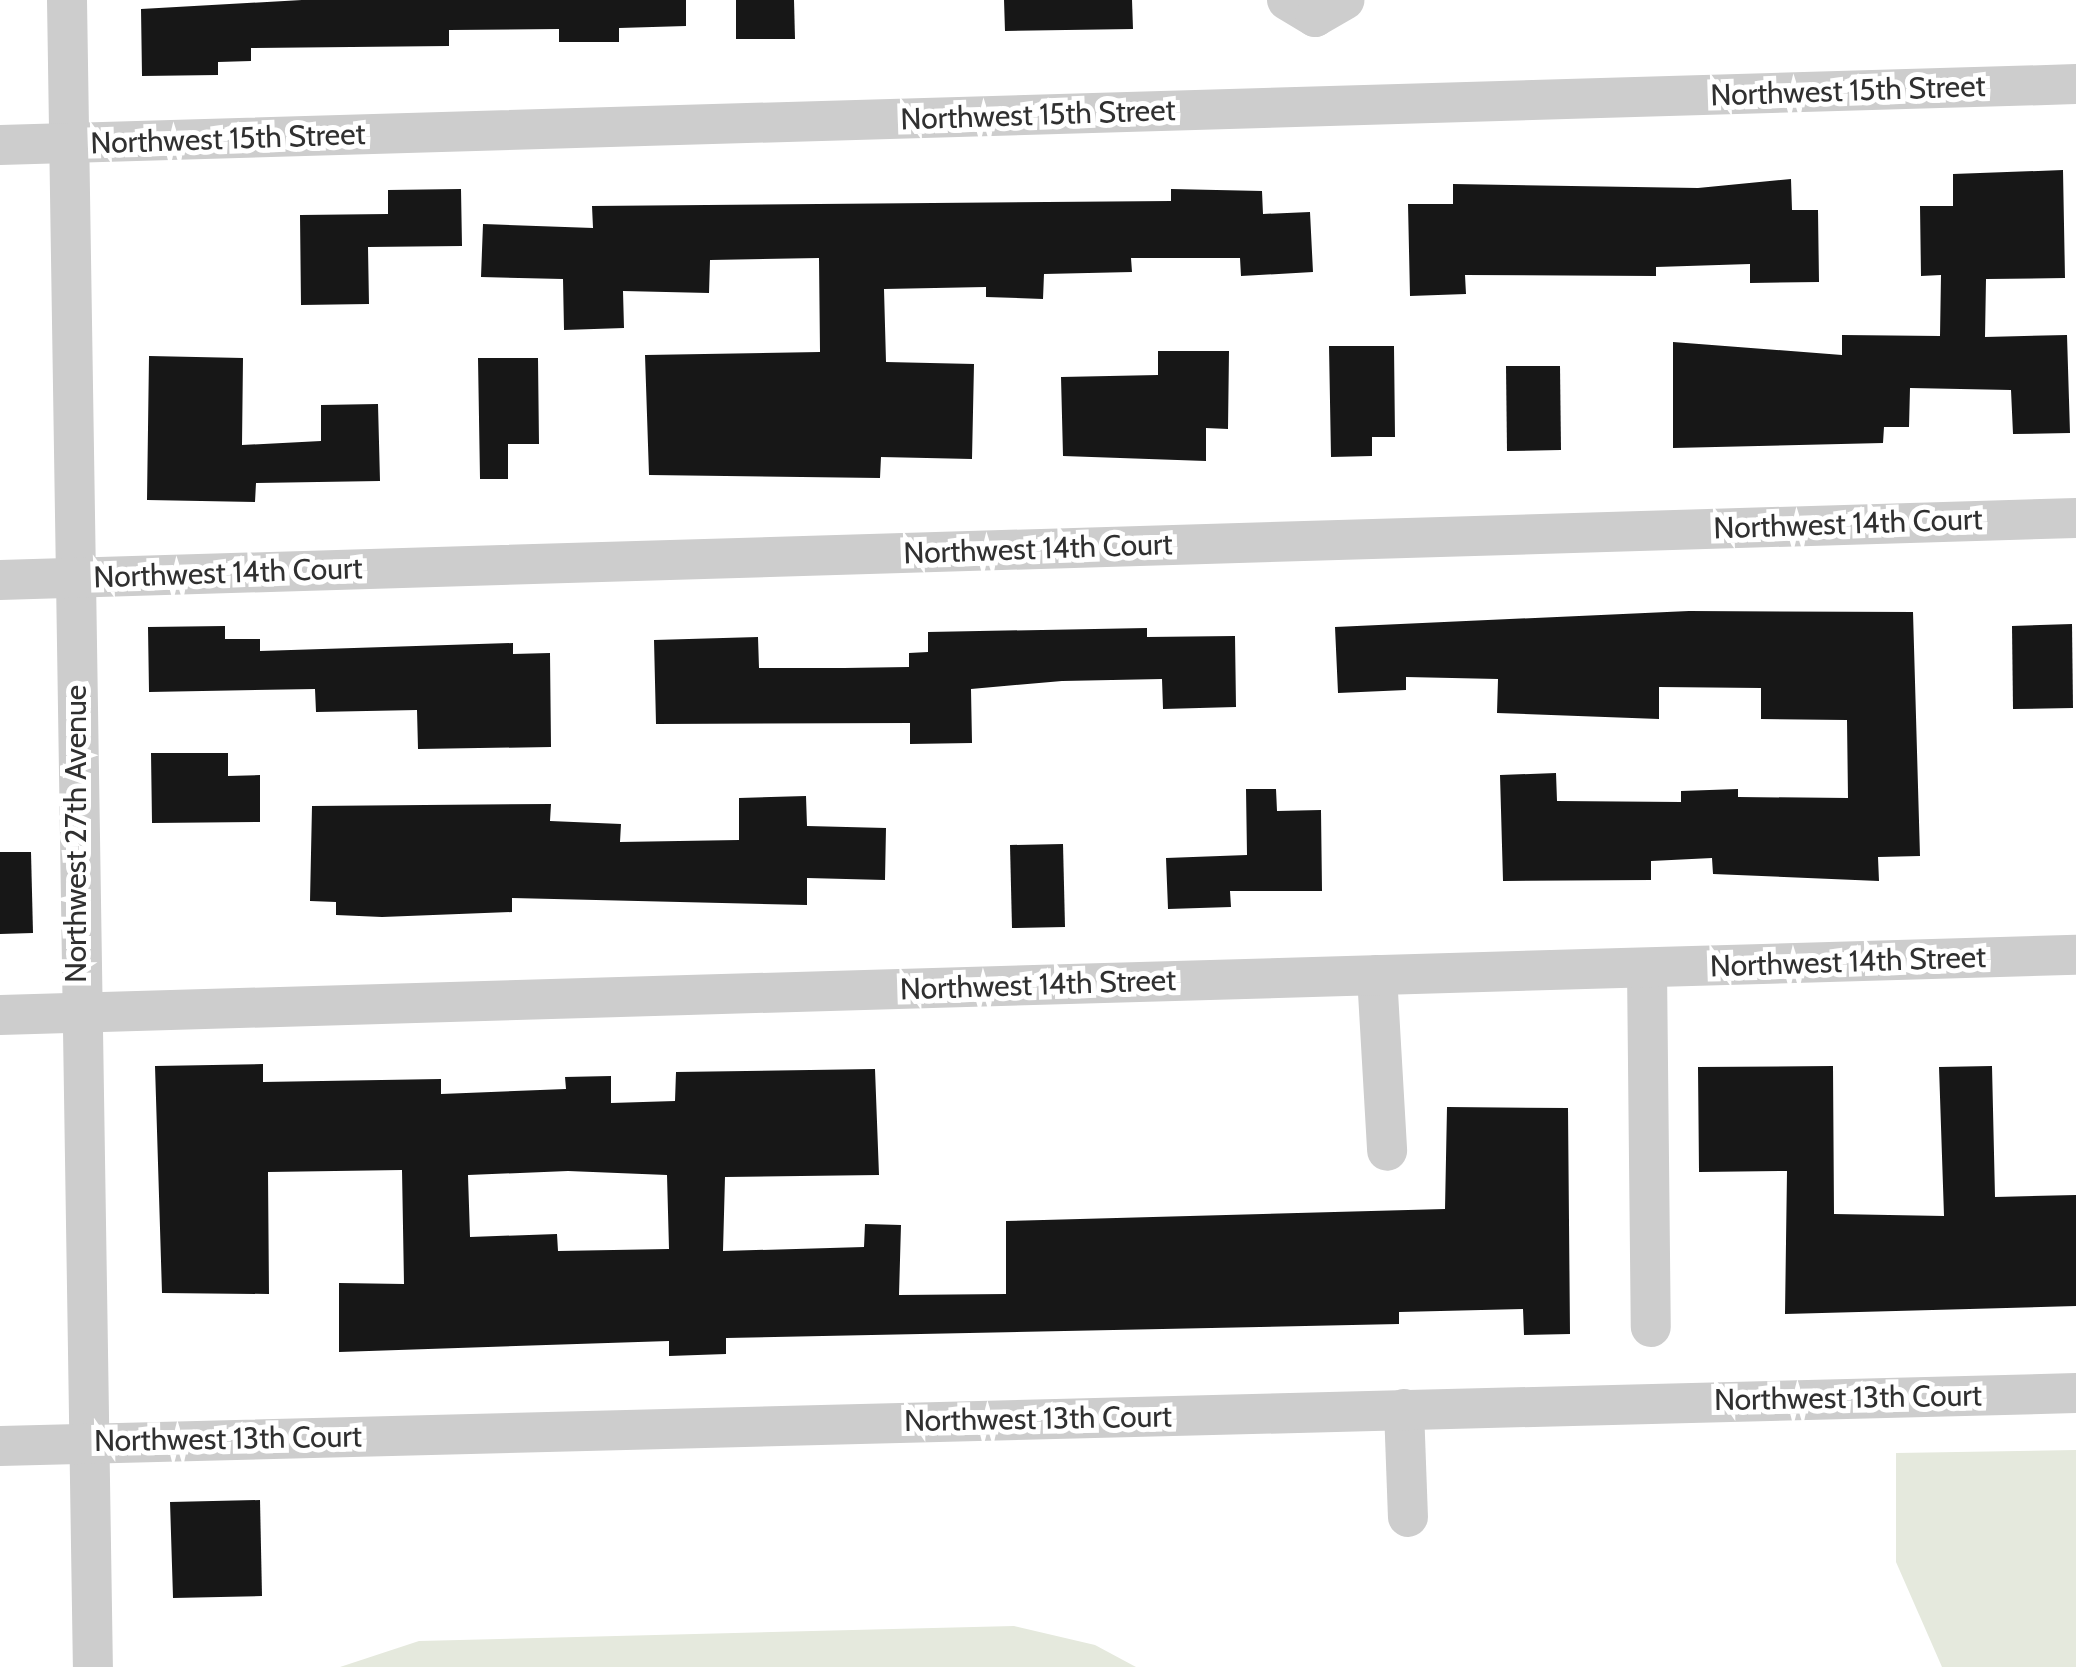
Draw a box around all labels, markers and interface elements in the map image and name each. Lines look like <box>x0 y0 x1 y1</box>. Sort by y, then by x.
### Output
street label: Northwest 15th Street <box>1710 68 1986 114</box>
street label: Northwest 15th Street <box>900 92 1176 138</box>
street label: Northwest 15th Street <box>90 116 366 162</box>
street label: Northwest 14th Court <box>1713 501 1983 547</box>
street label: Northwest 14th Court <box>903 526 1173 572</box>
street label: Northwest 14th Court <box>93 550 363 596</box>
street label: Northwest 27th Avenue <box>58 685 94 983</box>
street label: Northwest 14th Street <box>1709 939 1987 985</box>
street label: Northwest 14th Street <box>899 962 1177 1008</box>
street label: Northwest 13th Court <box>1714 1378 1982 1418</box>
street label: Northwest 13th Court <box>904 1399 1172 1439</box>
street label: Northwest 13th Court <box>94 1419 362 1459</box>

